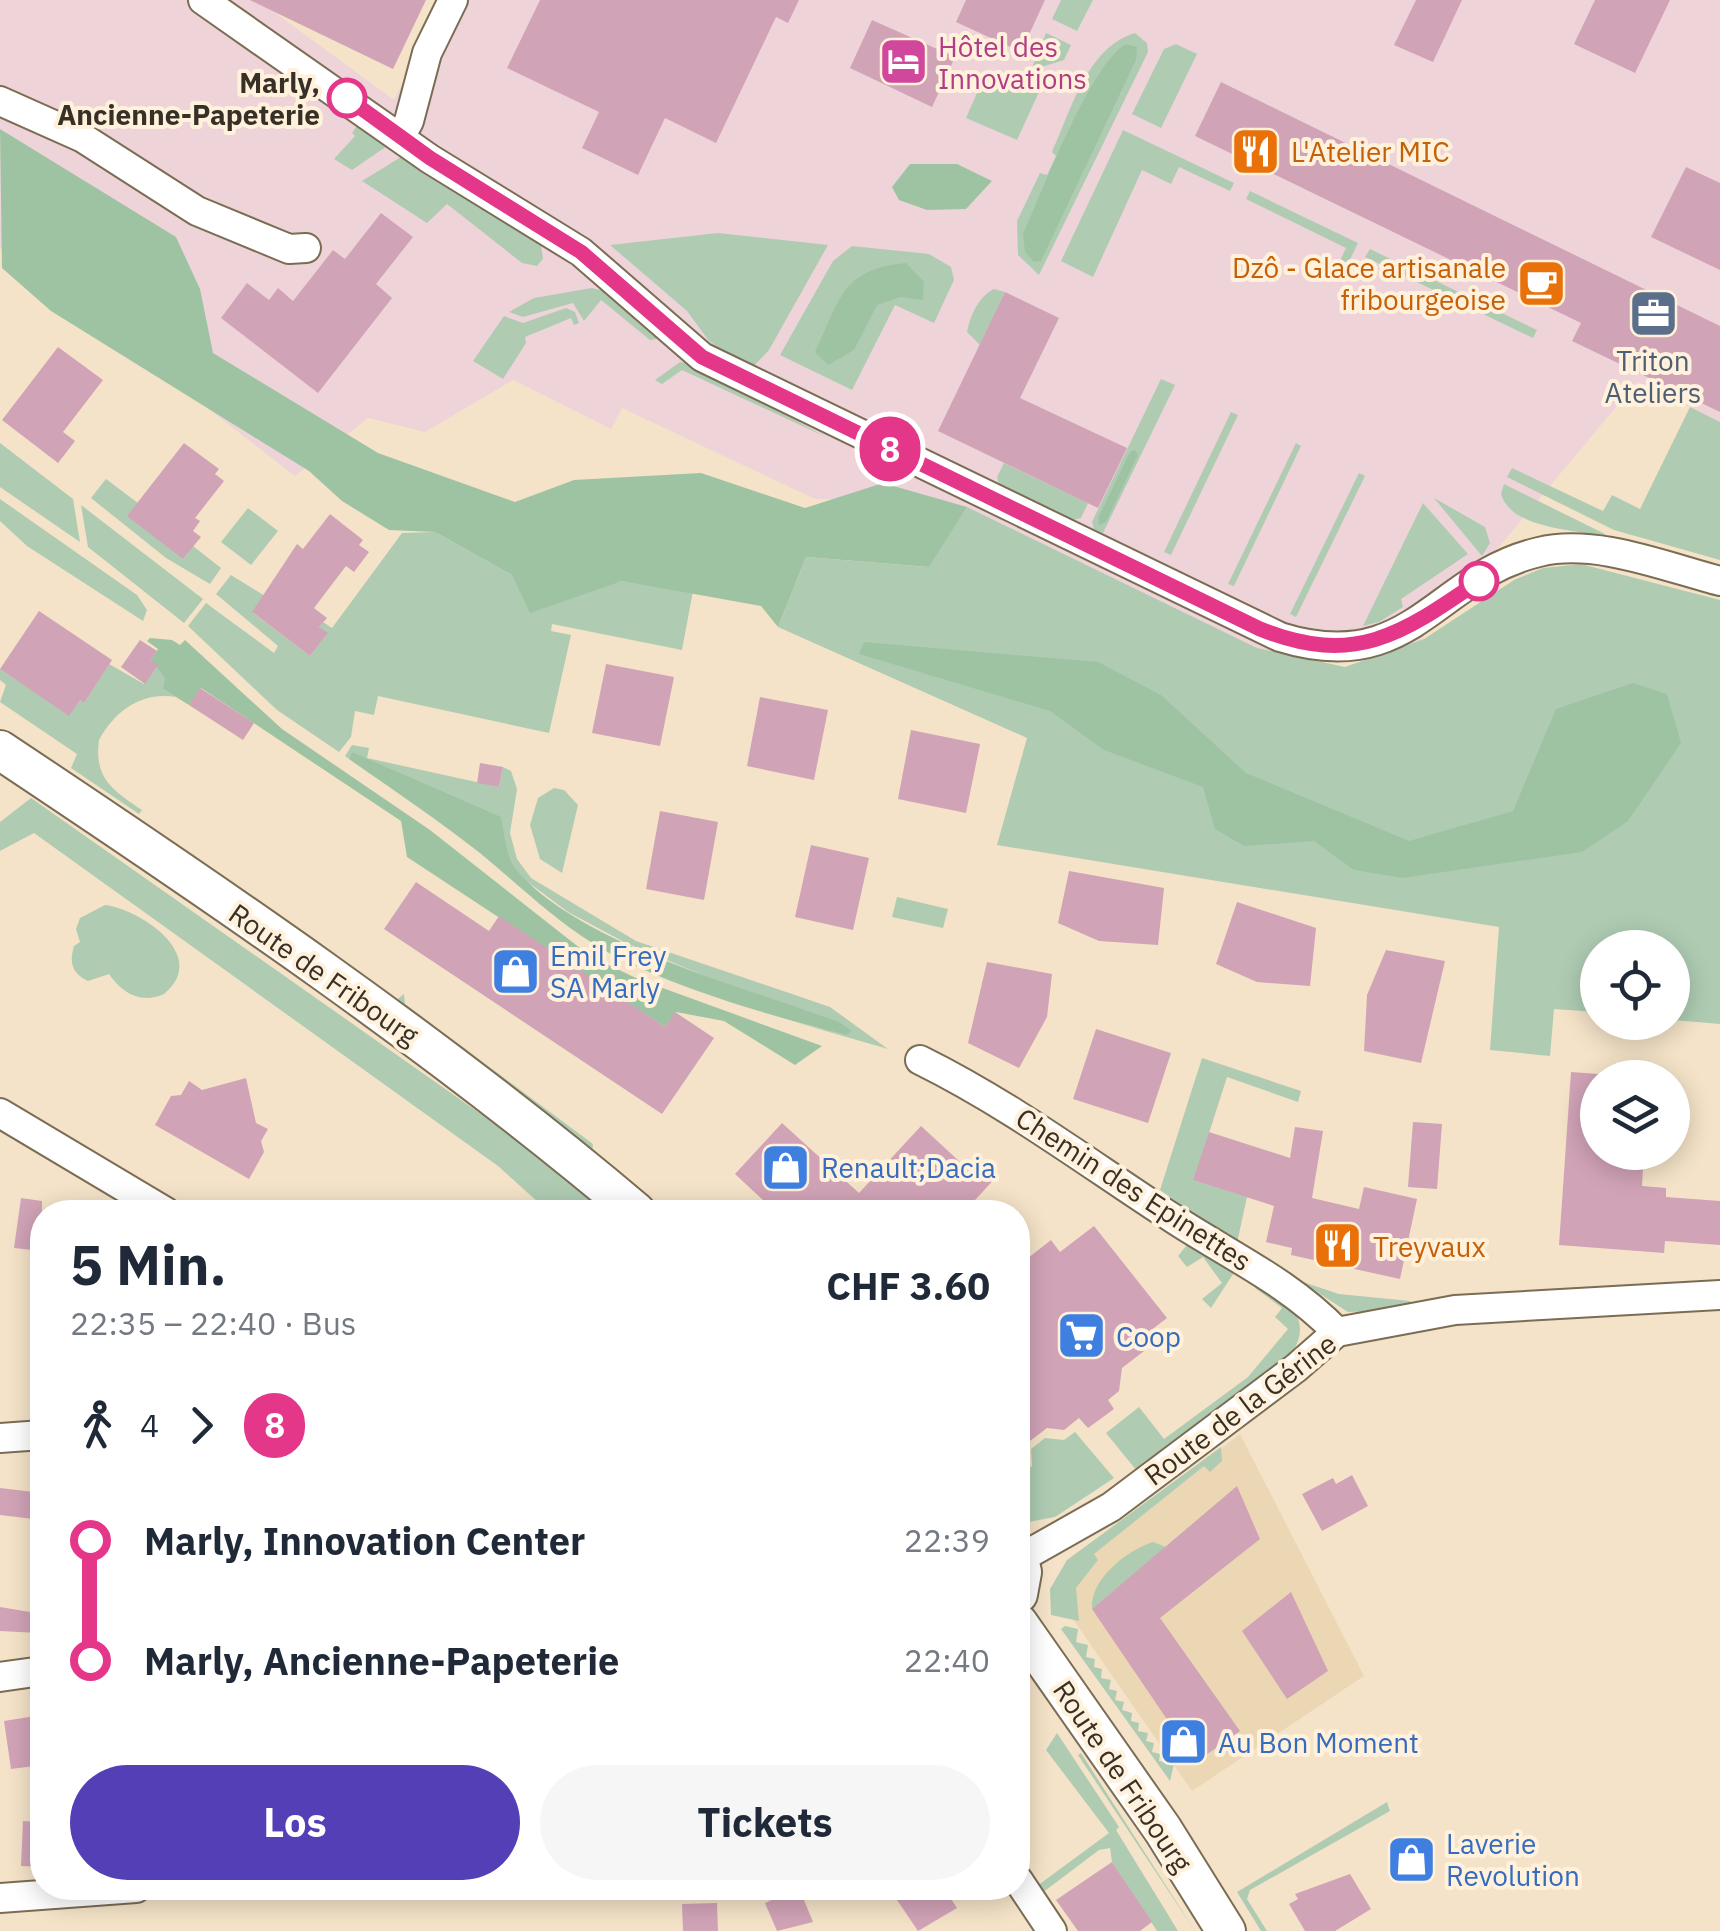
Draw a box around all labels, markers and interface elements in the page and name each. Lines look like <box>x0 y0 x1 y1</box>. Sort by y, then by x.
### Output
place label: Hôtel des Innovations <box>938 28 1087 97</box>
hotel icon: Hôtel des Innovations <box>877 36 929 88</box>
place label: Marly, Ancienne-Papeterie <box>57 64 320 133</box>
marker: Marly, Ancienne-Papeterie <box>328 79 366 117</box>
restaurant icon: L'Atelier MIC <box>1230 125 1282 177</box>
place label: L'Atelier MIC <box>1291 133 1450 170</box>
place label: Dzô - Glace artisanale fribourgeoise <box>1232 249 1506 318</box>
cafe icon: Dzô - Glace artisanale fribourgeoise <box>1515 257 1567 309</box>
office icon: Triton Ateliers <box>1627 287 1679 339</box>
place label: Triton Ateliers <box>1605 342 1701 411</box>
line badge: 8 <box>858 416 922 482</box>
text: 8 <box>879 426 901 472</box>
unlabelled marker <box>1460 562 1498 600</box>
street label: Route de Fribourg <box>222 895 426 1053</box>
map controls <box>1580 930 1690 1170</box>
button: locate <box>1580 930 1690 1040</box>
place label: Emil Frey SA Marly <box>550 937 666 1006</box>
shop icon: Emil Frey SA Marly <box>489 945 541 997</box>
button: layers <box>1580 1060 1690 1170</box>
street label: Chemin des Epinettes <box>1009 1099 1259 1279</box>
shop icon: Renault;Dacia <box>760 1141 812 1193</box>
place label: Renault;Dacia <box>821 1149 996 1186</box>
restaurant icon: Treyvaux <box>1312 1220 1364 1272</box>
place label: Treyvaux <box>1373 1228 1486 1265</box>
text: 5 Min. <box>70 1229 227 1300</box>
text: CHF 3.60 <box>826 1261 990 1310</box>
text: 22:35 – 22:40 · Bus <box>70 1302 356 1344</box>
supermarket icon: Coop <box>1055 1310 1107 1362</box>
place label: Coop <box>1116 1318 1181 1355</box>
street label: Route de la Gérine <box>1136 1325 1344 1493</box>
icon: walk <box>70 1398 125 1453</box>
icon: forward <box>174 1398 229 1453</box>
text: 8 <box>264 1402 285 1448</box>
text: 4 <box>140 1404 159 1446</box>
text: Marly, Innovation Center <box>144 1516 585 1565</box>
text: 22:39 <box>904 1519 990 1561</box>
text: Marly, Ancienne-Papeterie <box>144 1636 619 1685</box>
text: 22:40 <box>904 1639 990 1681</box>
street label: Route de Fribourg <box>1045 1673 1201 1879</box>
shop icon: Au Bon Moment <box>1157 1716 1209 1768</box>
place label: Au Bon Moment <box>1218 1724 1419 1761</box>
button: Los <box>70 1765 520 1880</box>
button: Tickets <box>540 1765 990 1880</box>
place label: Laverie Revolution <box>1446 1825 1580 1894</box>
shop icon: Laverie Revolution <box>1385 1833 1437 1885</box>

